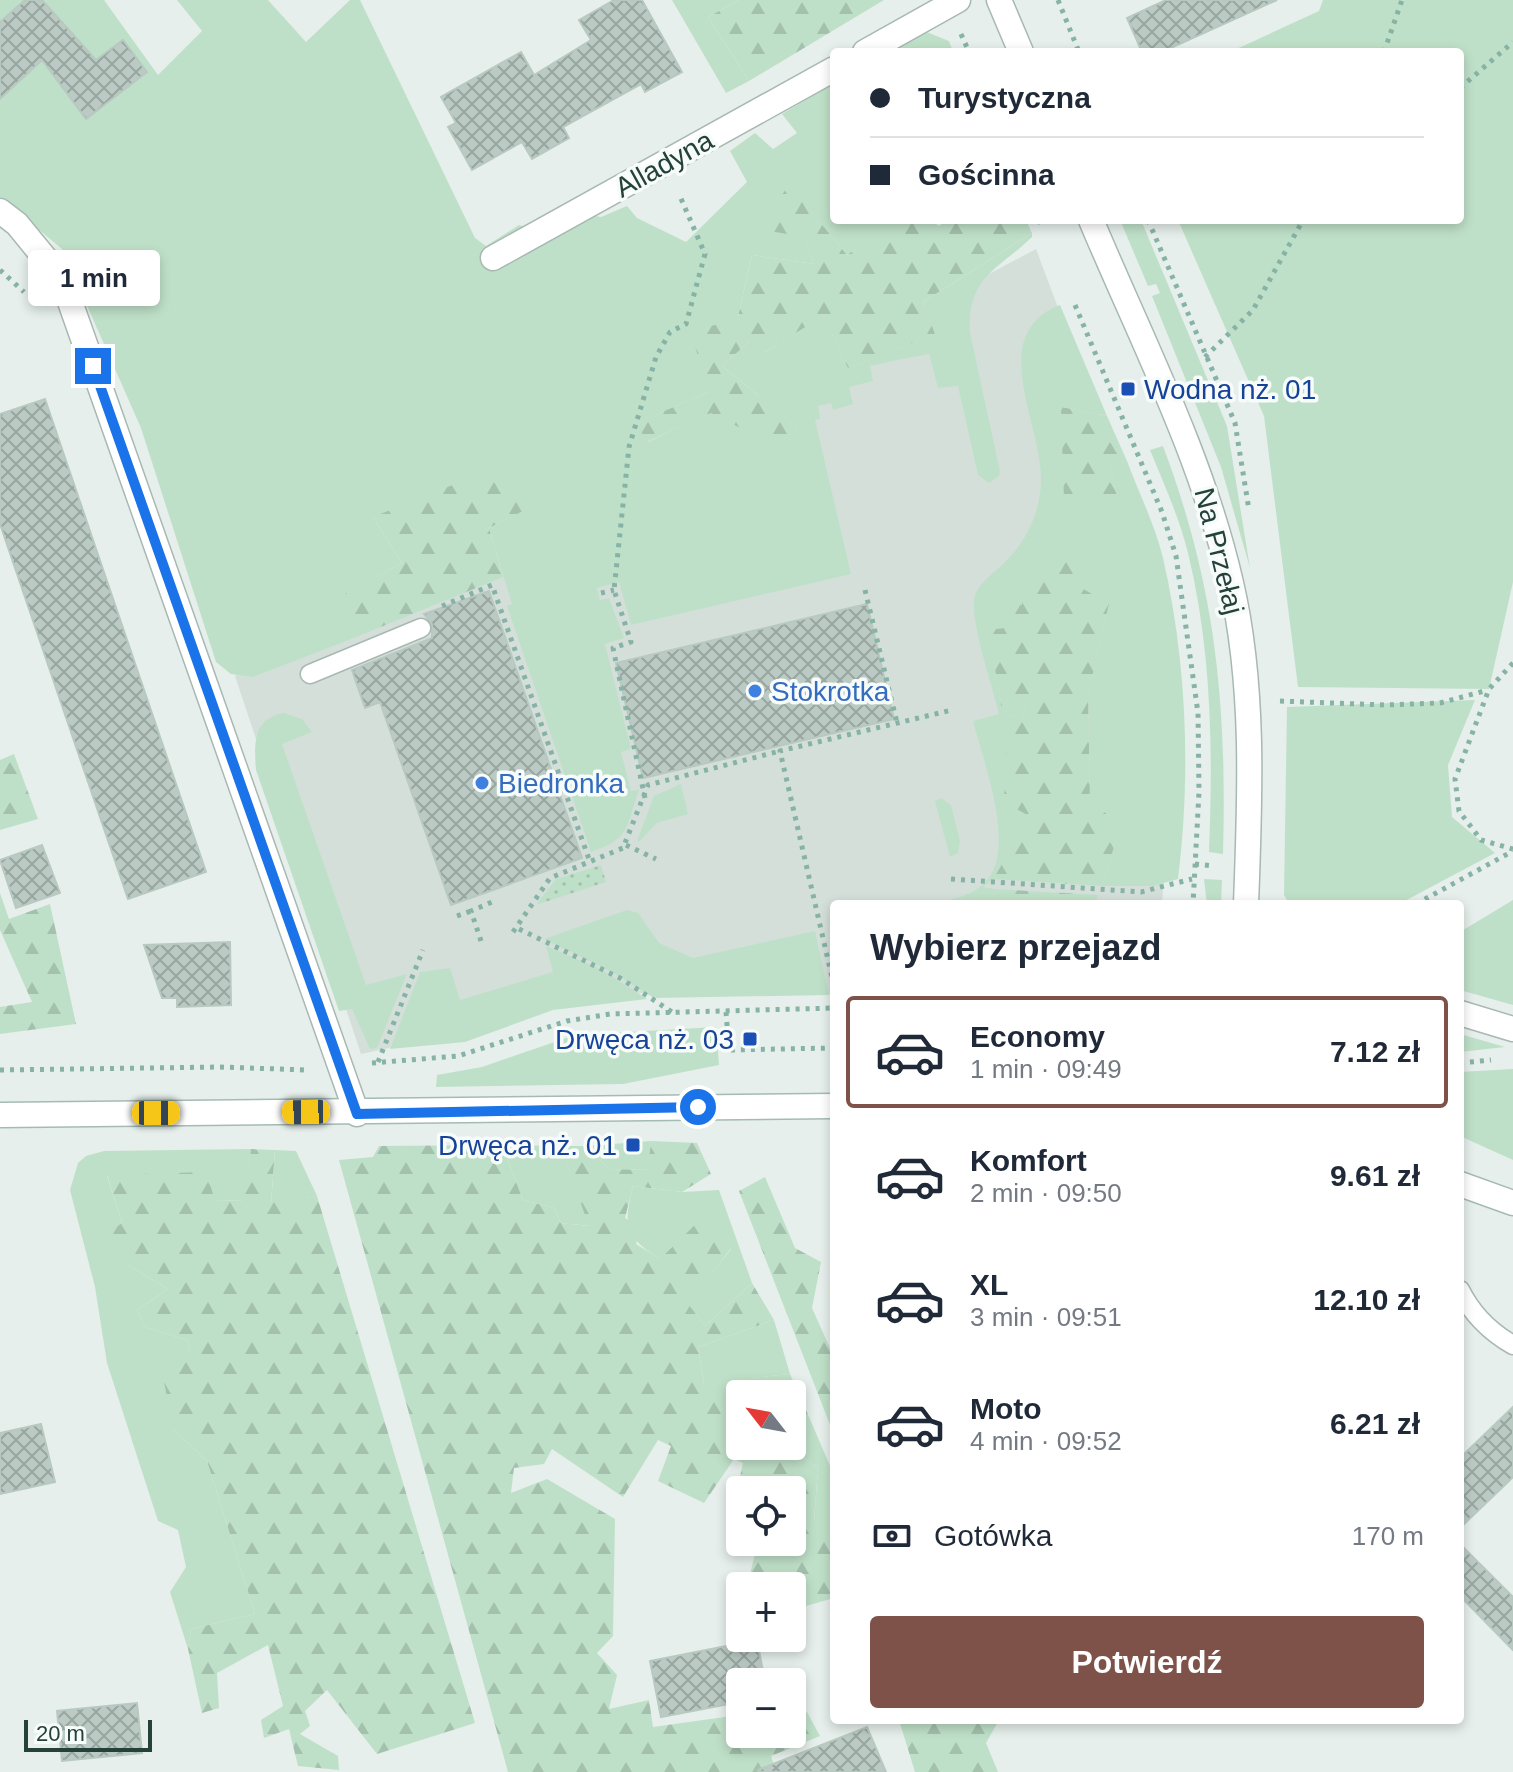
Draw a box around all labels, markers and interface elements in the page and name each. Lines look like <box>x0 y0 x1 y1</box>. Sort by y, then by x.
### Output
text: Turystyczna <box>918 81 1091 114</box>
street label: Alladyna <box>610 124 719 204</box>
text: Gościnna <box>918 158 1055 191</box>
callout: 1 min <box>27 250 159 306</box>
text: 1 min <box>60 263 128 293</box>
route end <box>75 348 111 384</box>
place label: Wodna nż. 01 <box>1144 374 1316 405</box>
marker: Wodna nż. 01 <box>1119 380 1137 398</box>
street label: Na Przełaj <box>1188 485 1250 617</box>
place label: Stokrotka <box>771 676 890 707</box>
marker: Stokrotka <box>746 682 764 700</box>
place label: Biedronka <box>498 768 625 799</box>
marker: Biedronka <box>473 774 491 792</box>
text: Wybierz przejazd <box>870 927 1161 968</box>
icon: car <box>874 1016 946 1088</box>
text: Economy <box>970 1020 1105 1053</box>
place label: Drwęca nż. 03 <box>555 1024 734 1055</box>
marker: Drwęca nż. 03 <box>741 1030 759 1048</box>
text: 7.12 zł <box>1330 1035 1420 1068</box>
text: 1 min · 09:49 <box>970 1054 1122 1084</box>
route start <box>680 1089 716 1125</box>
car <box>282 1100 330 1124</box>
car <box>132 1101 180 1125</box>
place label: Drwęca nż. 01 <box>438 1130 617 1161</box>
marker: Drwęca nż. 01 <box>624 1136 642 1154</box>
icon: car <box>874 1140 946 1212</box>
text: Komfort <box>970 1144 1087 1177</box>
text: 9.61 zł <box>1330 1159 1420 1192</box>
text: 2 min · 09:50 <box>970 1178 1122 1208</box>
icon: car <box>874 1264 946 1336</box>
text: XL <box>970 1268 1008 1301</box>
text: 12.10 zł <box>1313 1283 1420 1316</box>
text: 3 min · 09:51 <box>970 1302 1122 1332</box>
north arrow <box>726 1380 806 1460</box>
map controls <box>726 1380 806 1748</box>
icon: car <box>874 1388 946 1460</box>
text: Moto <box>970 1392 1042 1425</box>
text: 6.21 zł <box>1330 1407 1420 1440</box>
text: 4 min · 09:52 <box>970 1426 1122 1456</box>
button: locate <box>726 1476 806 1556</box>
icon: cash <box>870 1514 914 1558</box>
text: Gotówka <box>934 1519 1052 1552</box>
text: 170 m <box>1352 1521 1424 1551</box>
button: + <box>726 1572 806 1652</box>
button: Potwierdź <box>870 1616 1424 1708</box>
button: − <box>726 1668 806 1748</box>
scale bar <box>24 1716 152 1752</box>
text: 20 m <box>36 1721 85 1746</box>

